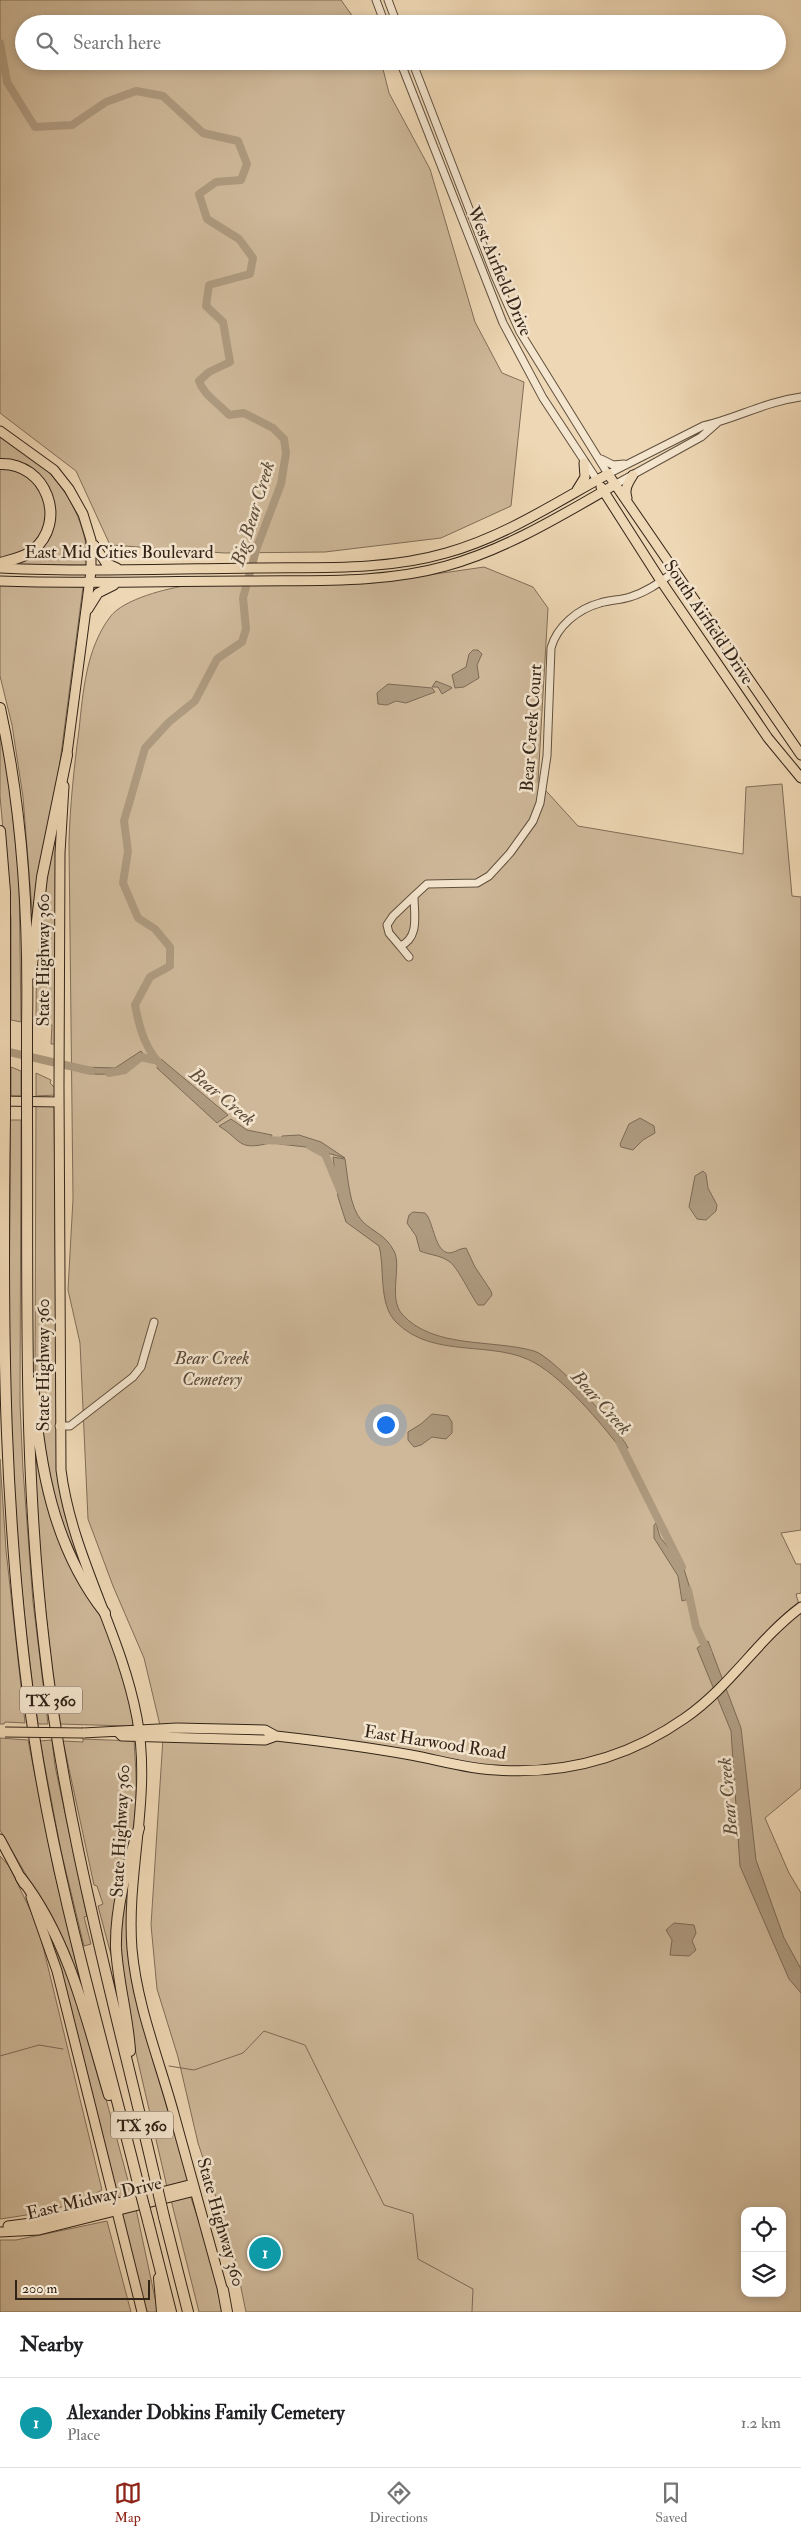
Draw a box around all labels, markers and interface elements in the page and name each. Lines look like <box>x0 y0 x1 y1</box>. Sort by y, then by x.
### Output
search box <box>15 15 786 70</box>
icon: search <box>33 29 61 57</box>
text: Search here <box>73 31 161 55</box>
street label: West Airfield Drive <box>461 202 537 340</box>
water label: Big Bear Creek <box>225 458 280 569</box>
street label: East Mid Cities Boulevard <box>24 541 214 564</box>
street label: South Airfield Drive <box>658 555 759 690</box>
street label: Bear Creek Court <box>516 663 547 793</box>
street label: State Highway 360 <box>32 893 55 1027</box>
water label: Bear Creek <box>184 1062 260 1131</box>
street label: State Highway 360 <box>32 1298 55 1432</box>
park label: Bear Creek Cemetery <box>174 1347 249 1391</box>
water label: Bear Creek <box>565 1365 637 1440</box>
your location <box>373 1412 399 1438</box>
road number: TX 360 <box>20 1686 82 1714</box>
street label: East Harwood Road <box>362 1720 508 1765</box>
water label: Bear Creek <box>713 1756 743 1838</box>
street label: State Highway 360 <box>106 1764 135 1898</box>
road number: TX 360 <box>111 2112 173 2138</box>
street label: State Highway 360 <box>191 2155 250 2289</box>
street label: East Midway Drive <box>24 2172 165 2225</box>
map controls <box>741 2207 786 2297</box>
button: locate <box>741 2207 786 2252</box>
pin: 1 <box>249 2234 281 2272</box>
button: layers <box>741 2252 786 2297</box>
scale bar <box>15 2277 150 2300</box>
text: 200 m <box>22 2280 57 2297</box>
text: Nearby <box>20 2331 83 2358</box>
text: Alexander Dobkins Family Cemetery <box>67 2401 345 2425</box>
text: 1 <box>33 2413 39 2433</box>
text: 1.2 km <box>741 2413 781 2433</box>
text: Place <box>67 2425 100 2445</box>
tab: Map <box>114 2479 142 2526</box>
tab: Directions <box>369 2479 428 2526</box>
tab: Saved <box>655 2479 687 2526</box>

